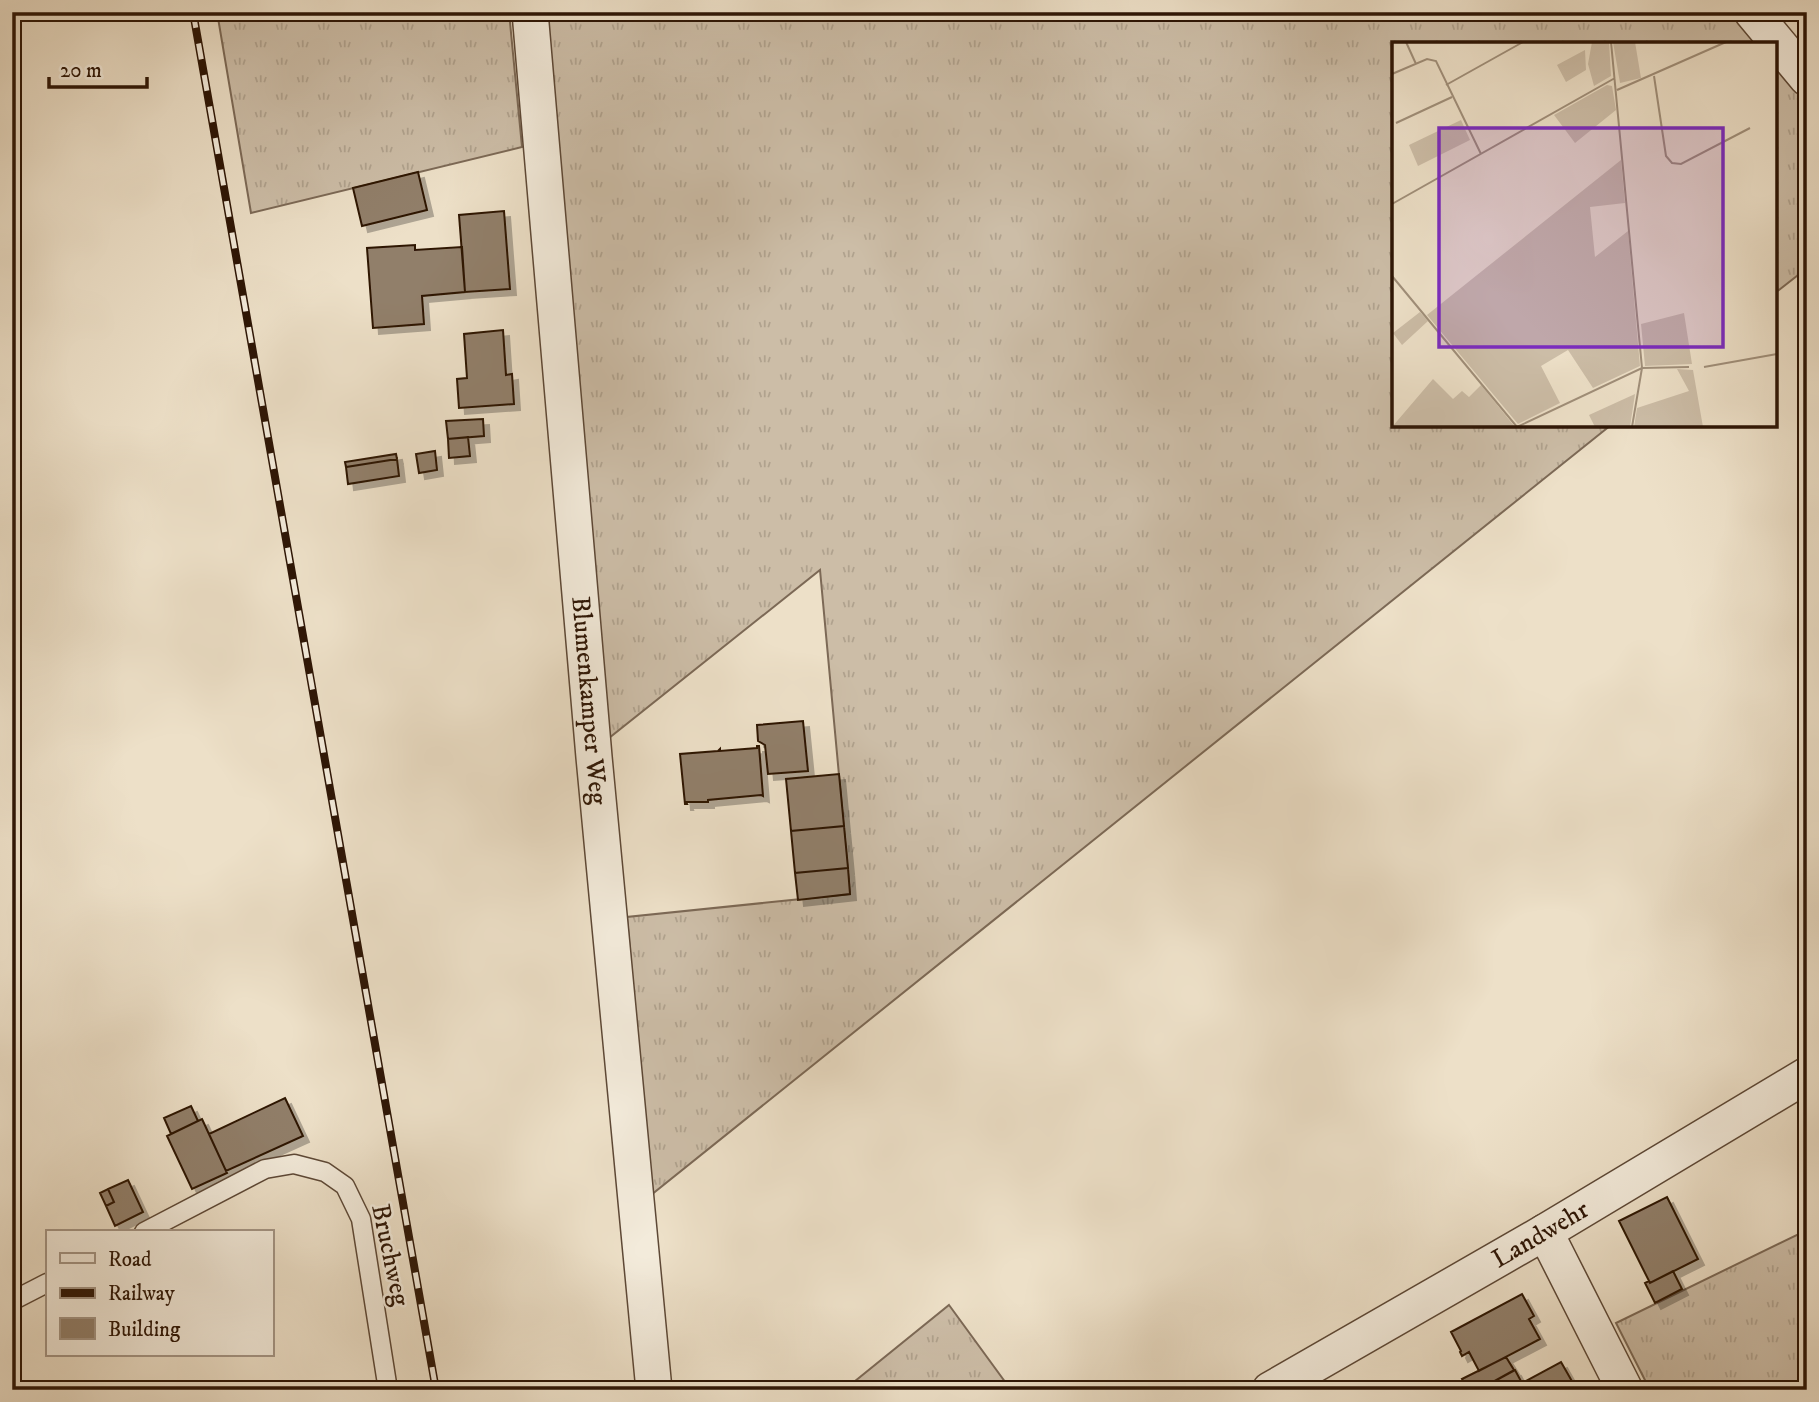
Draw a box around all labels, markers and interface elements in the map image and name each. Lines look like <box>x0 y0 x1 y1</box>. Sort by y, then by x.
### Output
inset map <box>1392 42 1777 427</box>
scale bar <box>49 46 147 90</box>
text: 20 m <box>60 58 102 84</box>
street label: Blumenkamper Weg <box>564 595 615 806</box>
street label: Landwehr <box>1486 1193 1595 1276</box>
street label: Bruchweg <box>363 1201 417 1309</box>
legend <box>46 1230 273 1356</box>
text: Road <box>108 1247 152 1273</box>
text: Railway <box>108 1281 176 1307</box>
text: Building <box>108 1317 181 1343</box>

